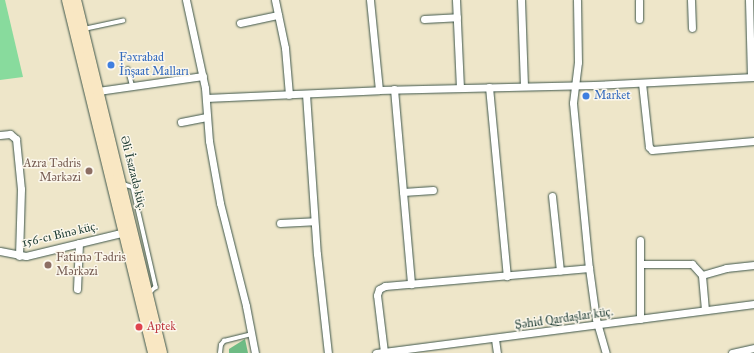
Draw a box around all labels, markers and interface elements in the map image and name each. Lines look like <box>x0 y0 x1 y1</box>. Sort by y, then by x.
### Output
place label: Fəxrabad İnşaat Malları <box>119 51 189 79</box>
marker: Fəxrabad İnşaat Malları <box>106 60 116 70</box>
place label: Market <box>594 89 631 103</box>
marker: Market <box>581 91 591 101</box>
street label: Əli İsazadə küç. <box>117 134 149 212</box>
place label: Azra Tədris Mərkəzi <box>23 157 81 185</box>
marker: Azra Tədris Mərkəzi <box>84 166 94 176</box>
street label: 156-cı Binə küç. <box>21 219 99 251</box>
place label: Fatimə Tədris Mərkəzi <box>56 251 126 279</box>
marker: Fatimə Tədris Mərkəzi <box>43 260 53 270</box>
street label: Şəhid Qardaşlar küç. <box>514 305 614 333</box>
place label: Aptek <box>147 320 176 334</box>
marker: Aptek <box>134 322 144 332</box>

